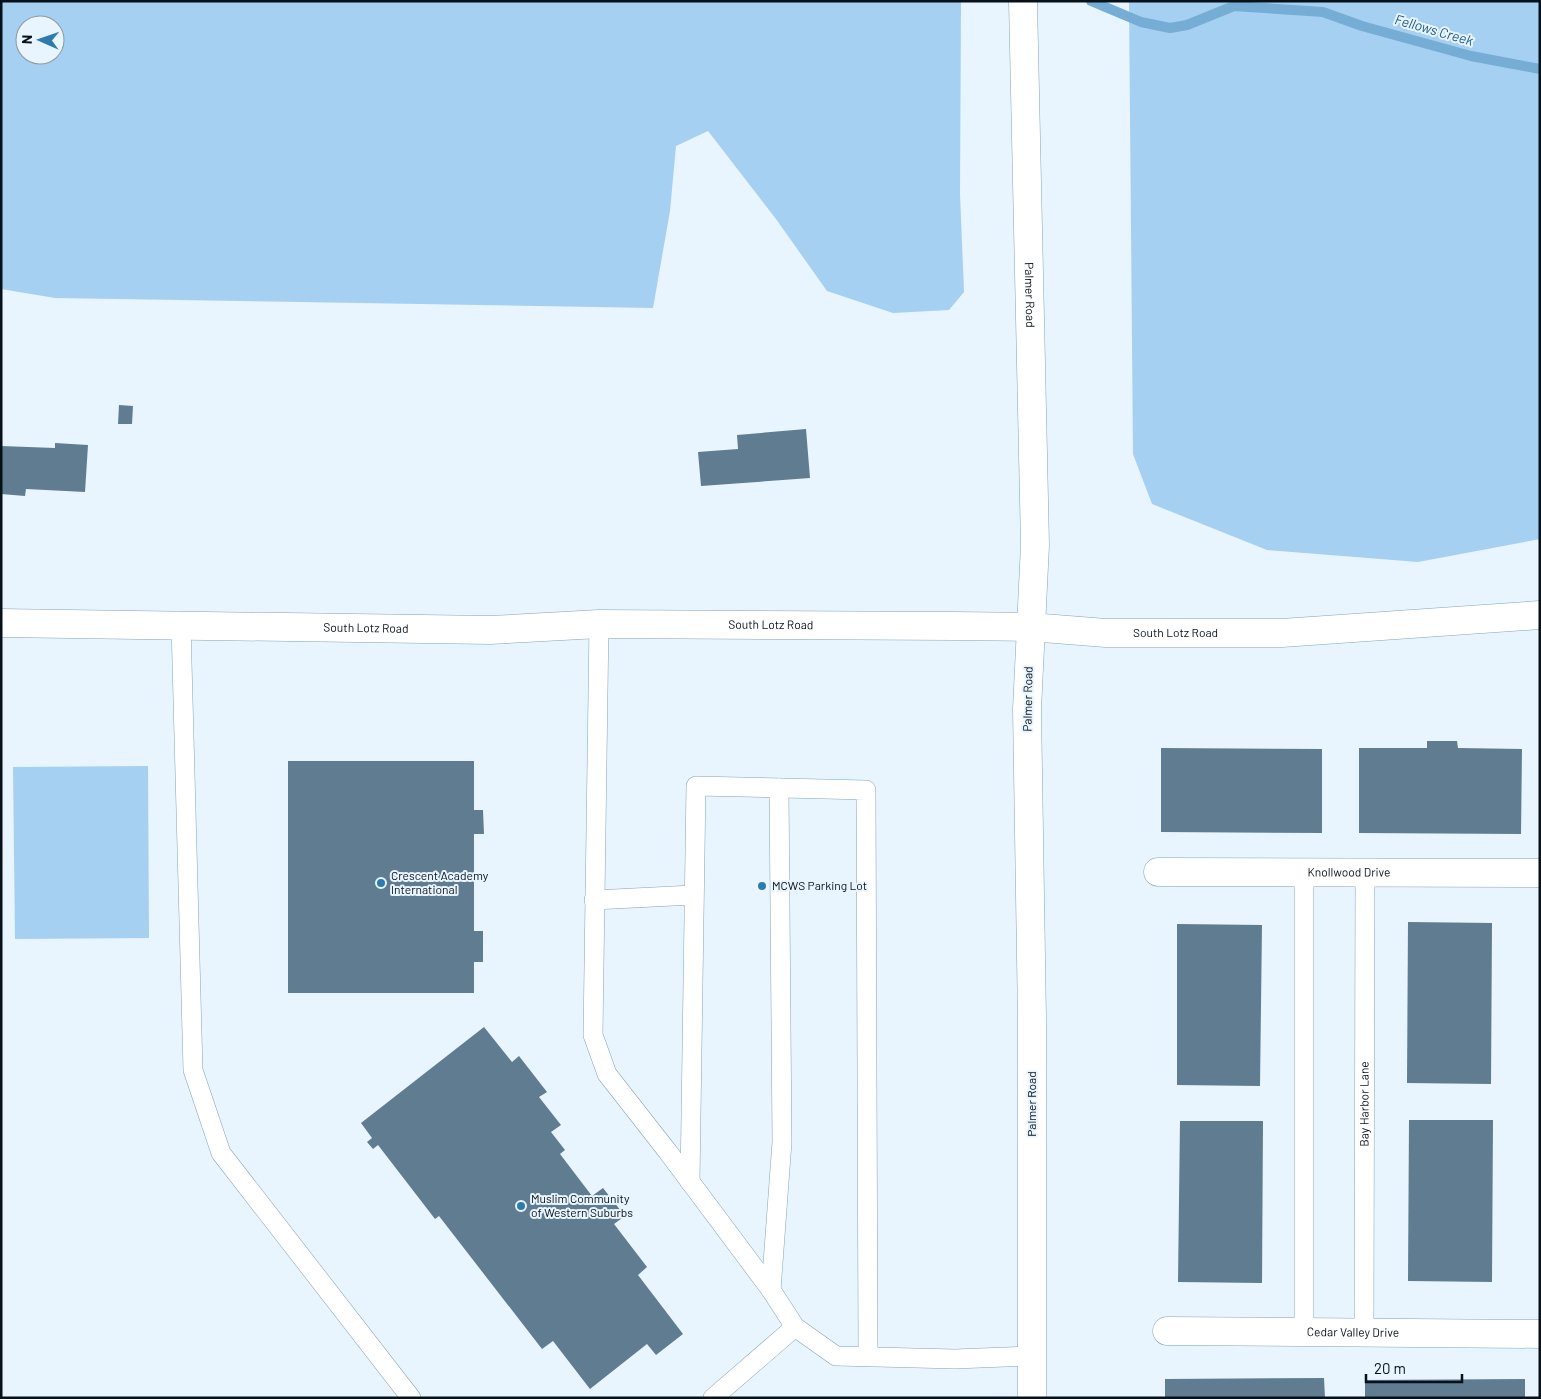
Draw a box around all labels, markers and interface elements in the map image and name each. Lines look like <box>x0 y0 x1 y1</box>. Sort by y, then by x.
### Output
water label: Fellows Creek <box>1393 10 1475 49</box>
north arrow <box>15 15 65 65</box>
text: N <box>18 35 35 44</box>
street label: Palmer Road <box>1023 262 1038 328</box>
street label: South Lotz Road <box>728 617 813 631</box>
street label: South Lotz Road <box>323 620 409 635</box>
street label: South Lotz Road <box>1133 625 1218 639</box>
street label: Palmer Road <box>1019 666 1035 732</box>
street label: Knollwood Drive <box>1307 864 1391 879</box>
place label: Crescent Academy International <box>391 868 489 896</box>
marker: Crescent Academy International <box>375 877 387 889</box>
place label: MCWS Parking Lot <box>772 878 867 892</box>
marker: MCWS Parking Lot <box>756 880 768 892</box>
street label: Bay Harbor Lane <box>1356 1061 1371 1147</box>
street label: Palmer Road <box>1024 1071 1038 1137</box>
place label: Muslim Community of Western Suburbs <box>531 1191 633 1219</box>
marker: Muslim Community of Western Suburbs <box>515 1200 527 1212</box>
street label: Cedar Valley Drive <box>1307 1324 1399 1339</box>
scale bar <box>1366 1352 1462 1384</box>
text: 20 m <box>1374 1359 1406 1377</box>

